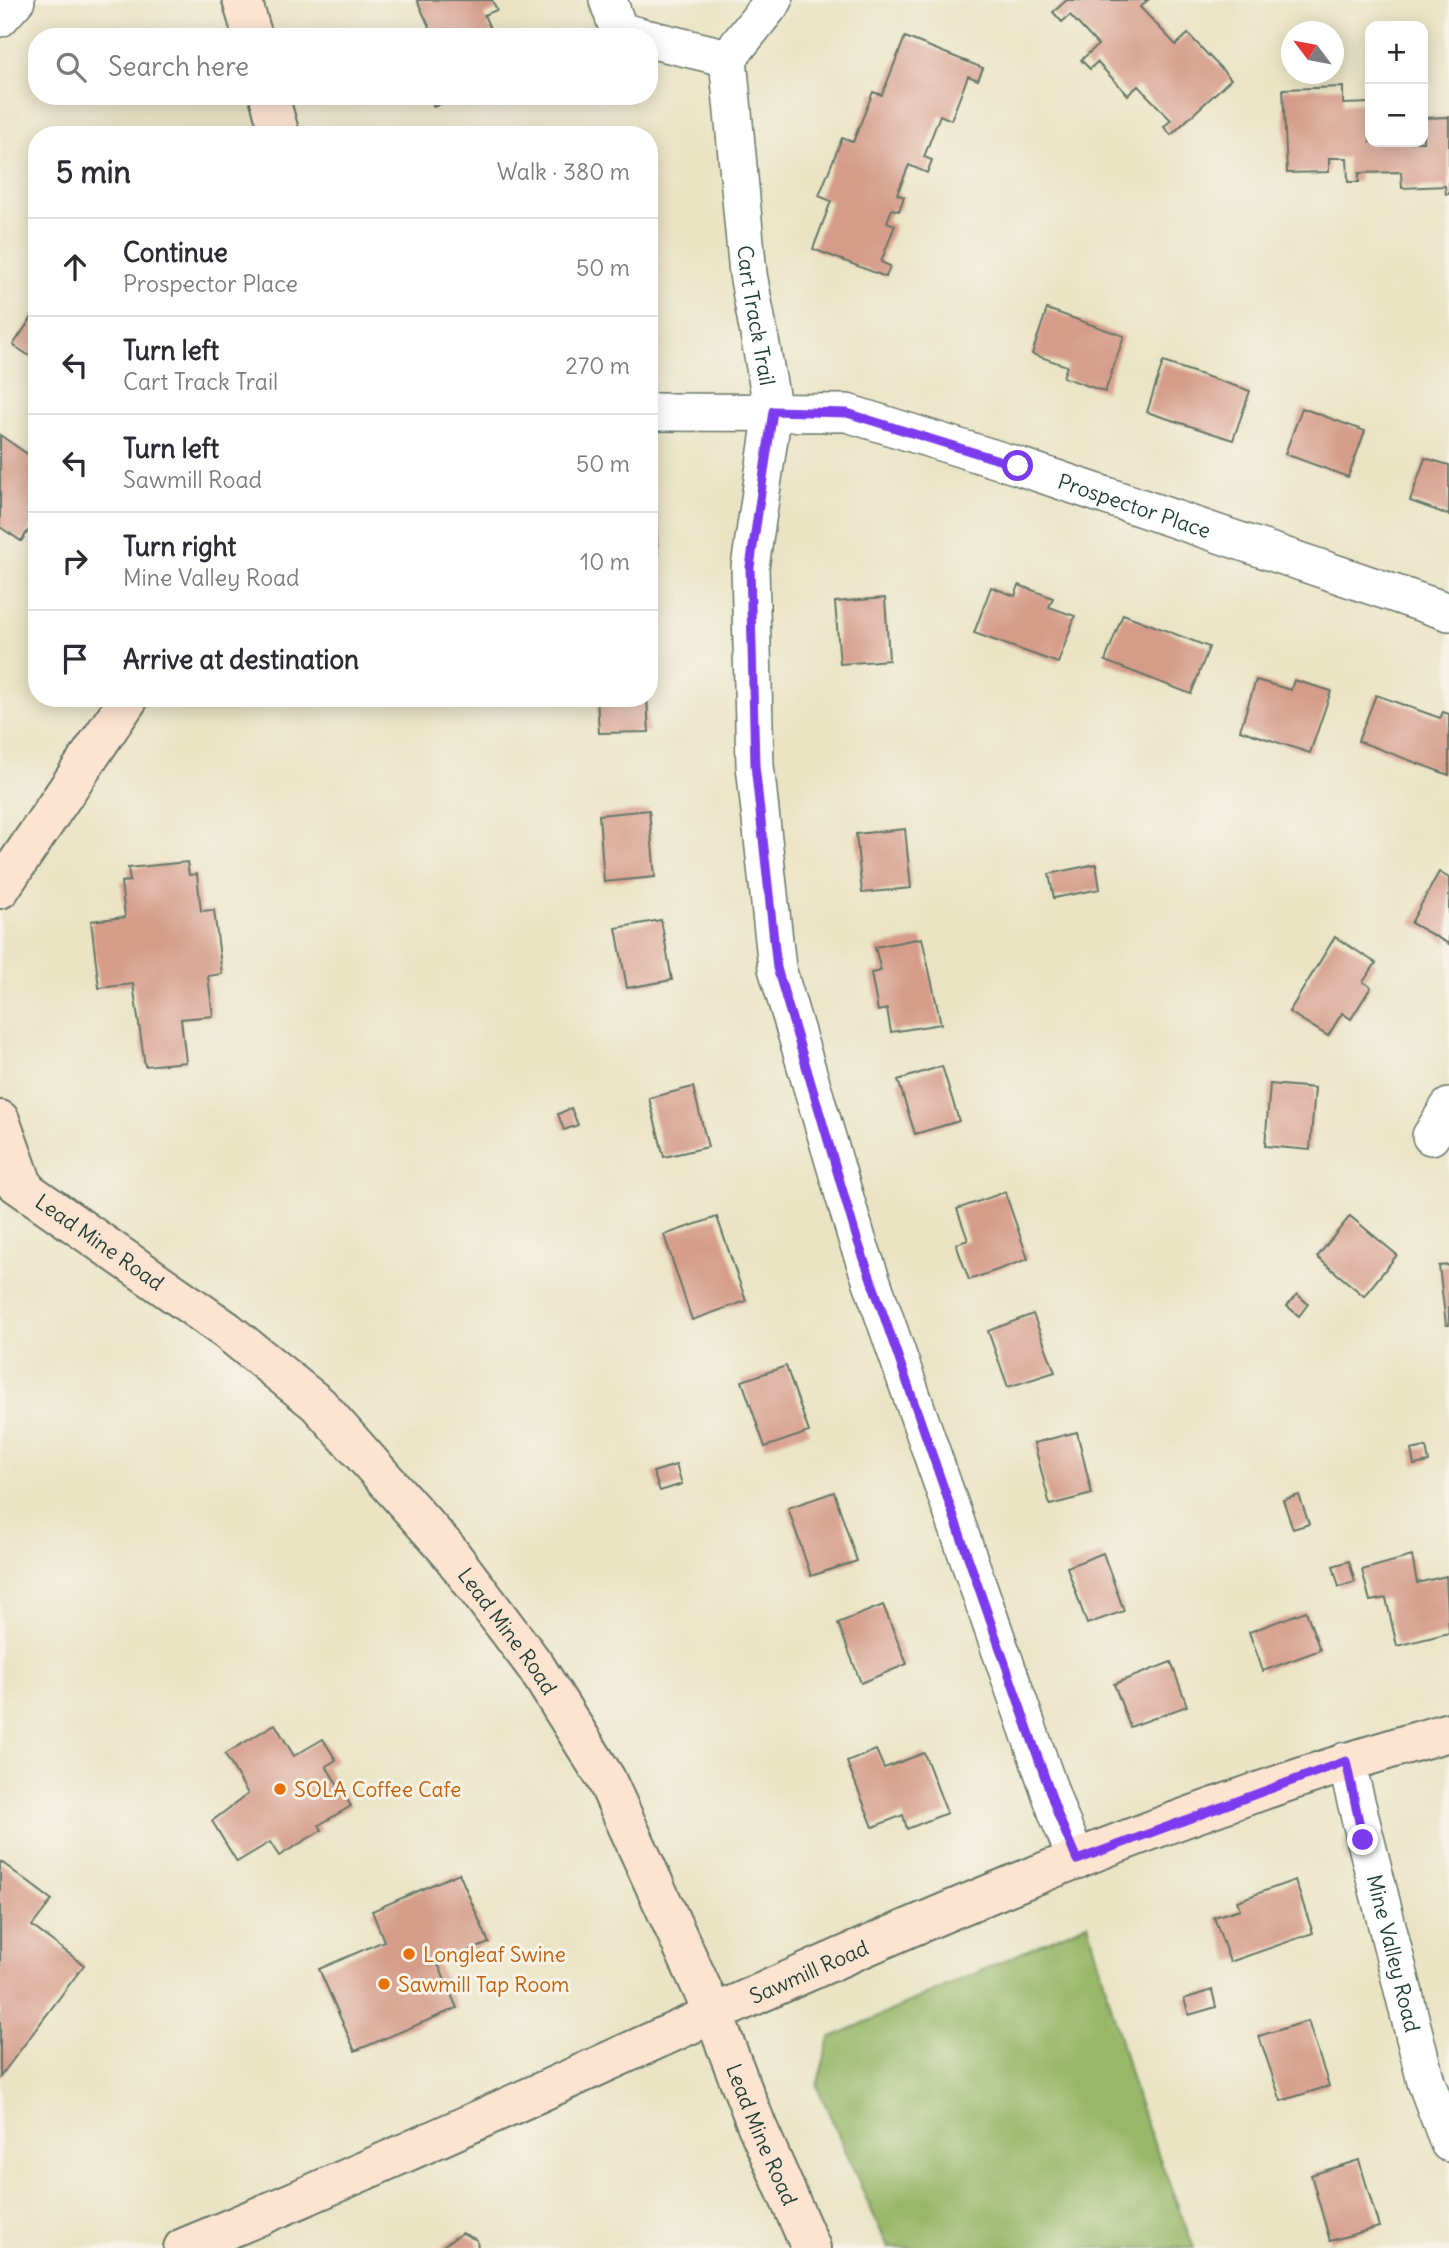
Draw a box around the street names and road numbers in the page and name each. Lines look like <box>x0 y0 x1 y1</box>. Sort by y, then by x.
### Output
street label: Cart Track Trail <box>732 244 782 388</box>
street label: Prospector Place <box>1054 467 1214 544</box>
street label: Lead Mine Road <box>30 1188 170 1296</box>
street label: Lead Mine Road <box>452 1562 563 1699</box>
street label: Mine Valley Road <box>1361 1872 1427 2035</box>
street label: Sawmill Road <box>745 1934 872 2010</box>
street label: Lead Mine Road <box>721 2060 804 2209</box>

